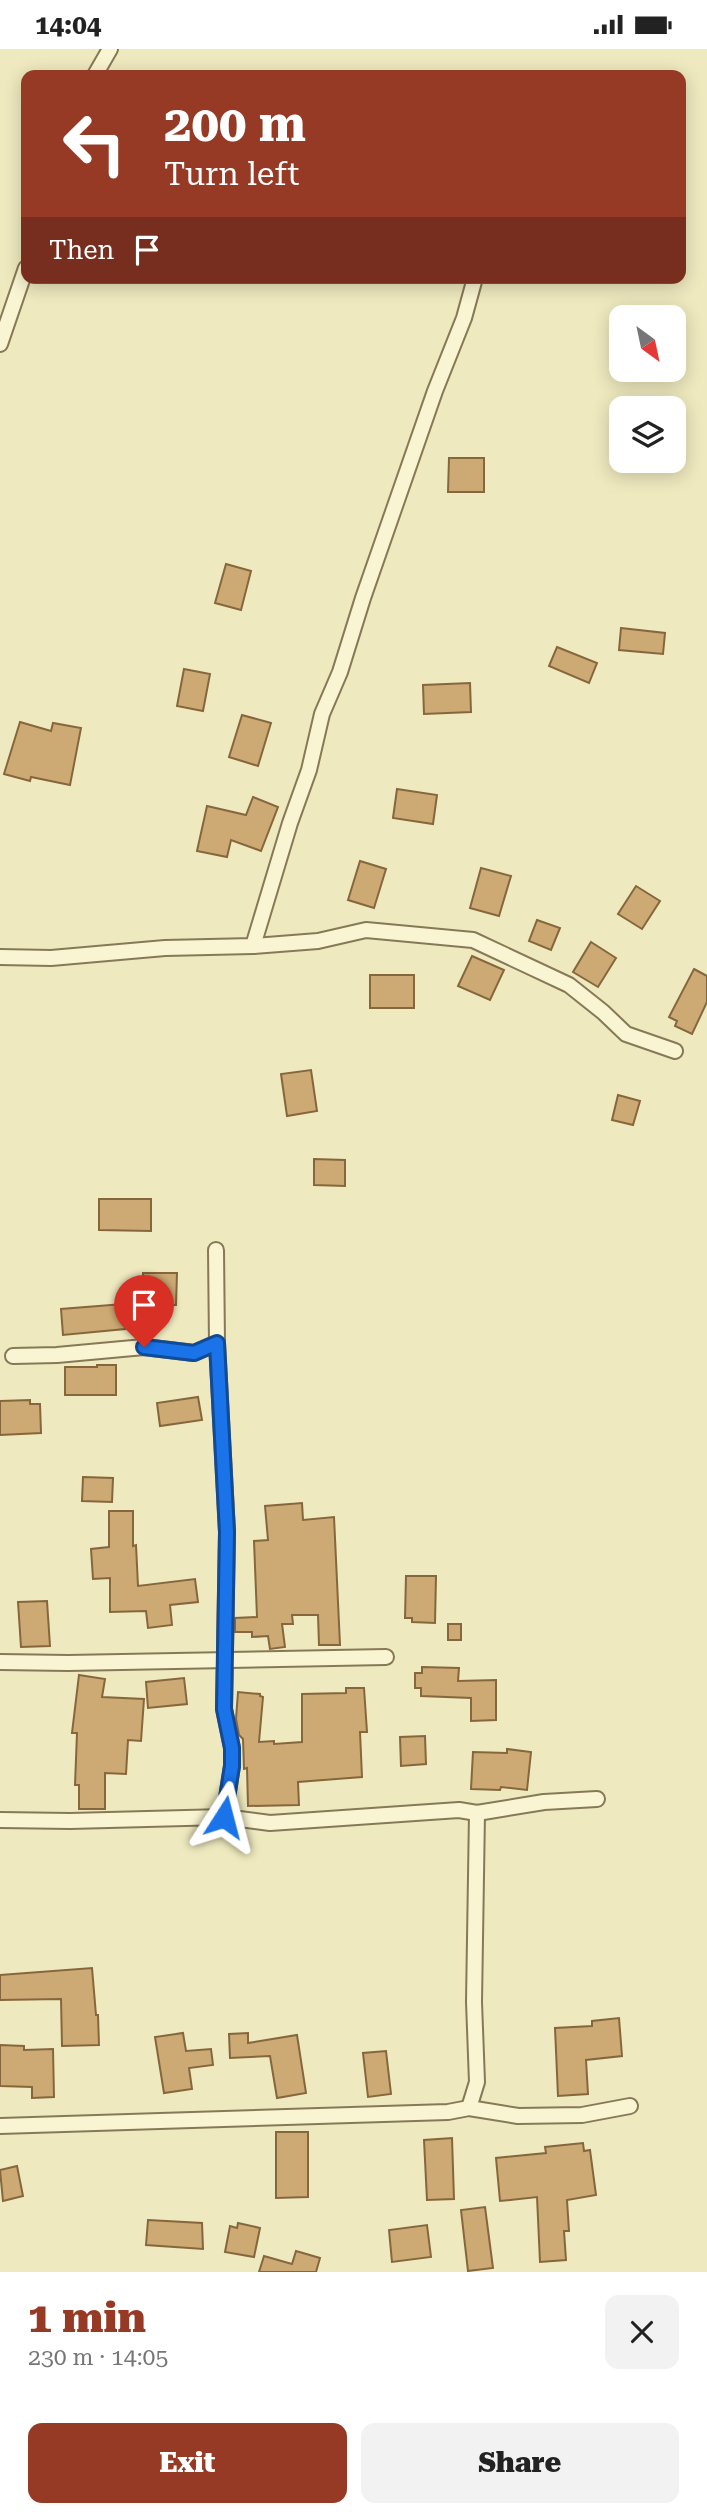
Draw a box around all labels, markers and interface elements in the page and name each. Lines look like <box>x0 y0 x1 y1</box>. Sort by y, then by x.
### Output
text: 14:04 <box>35 10 101 40</box>
text: 200 m <box>164 96 306 153</box>
icon: left <box>49 98 140 189</box>
text: Turn left <box>164 155 299 193</box>
icon: arrive <box>128 231 166 269</box>
text: Then <box>49 235 114 265</box>
north arrow <box>609 305 686 381</box>
map controls <box>609 305 686 473</box>
button: layers <box>609 396 686 473</box>
pin <box>114 1275 174 1347</box>
icon: arrive <box>125 1286 163 1324</box>
position arrow <box>187 1780 261 1854</box>
text: 1 min <box>28 2293 146 2342</box>
button: close <box>605 2295 679 2369</box>
text: 230 m · 14:05 <box>28 2344 168 2371</box>
button: Exit <box>28 2423 347 2503</box>
button: Share <box>361 2423 679 2503</box>

